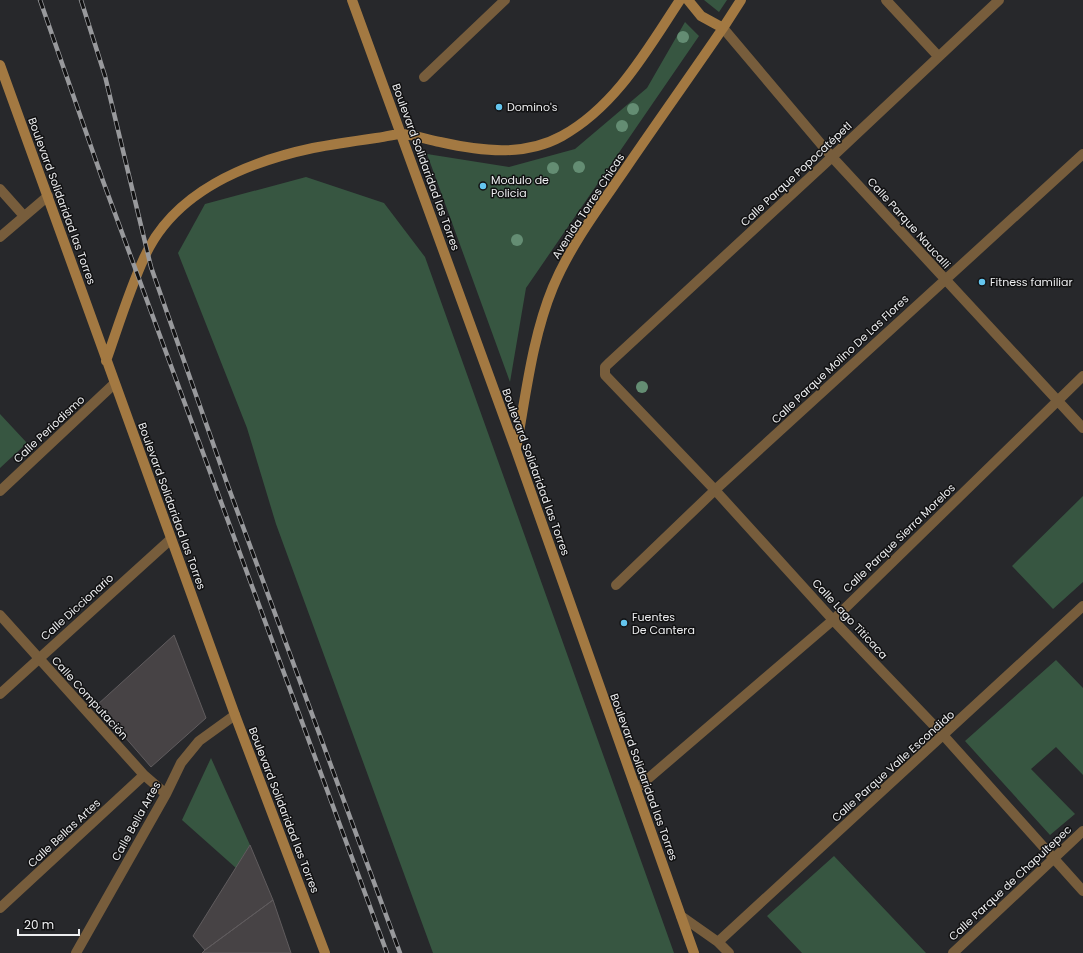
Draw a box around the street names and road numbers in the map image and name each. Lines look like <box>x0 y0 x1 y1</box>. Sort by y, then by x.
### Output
street label: Boulevard Solidaridad las Torres <box>388 81 464 253</box>
street label: Boulevard Solidaridad las Torres <box>24 115 100 287</box>
street label: Calle Parque Popocatépetl <box>737 118 855 230</box>
street label: Avenida Torres Chicas <box>548 150 628 262</box>
street label: Calle Parque Naucalli <box>864 174 955 272</box>
street label: Calle Parque Molino De Las Flores <box>768 291 912 427</box>
street label: Boulevard Solidaridad las Torres <box>498 386 574 558</box>
street label: Calle Periodismo <box>10 392 88 466</box>
street label: Boulevard Solidaridad las Torres <box>134 420 210 592</box>
street label: Calle Parque Sierra Morelos <box>839 480 959 596</box>
street label: Calle Diccionario <box>37 570 117 644</box>
street label: Calle Lago Titicaca <box>809 575 891 663</box>
street label: Calle Computación <box>48 653 132 743</box>
street label: Boulevard Solidaridad las Torres <box>606 691 682 863</box>
street label: Calle Parque Valle Escondido <box>828 707 958 825</box>
street label: Boulevard Solidaridad las Torres <box>245 725 323 896</box>
street label: Calle Bella Artes <box>108 778 165 864</box>
street label: Calle Bellas Artes <box>24 795 104 871</box>
street label: Calle Parque de Chapultepec <box>945 822 1075 944</box>

